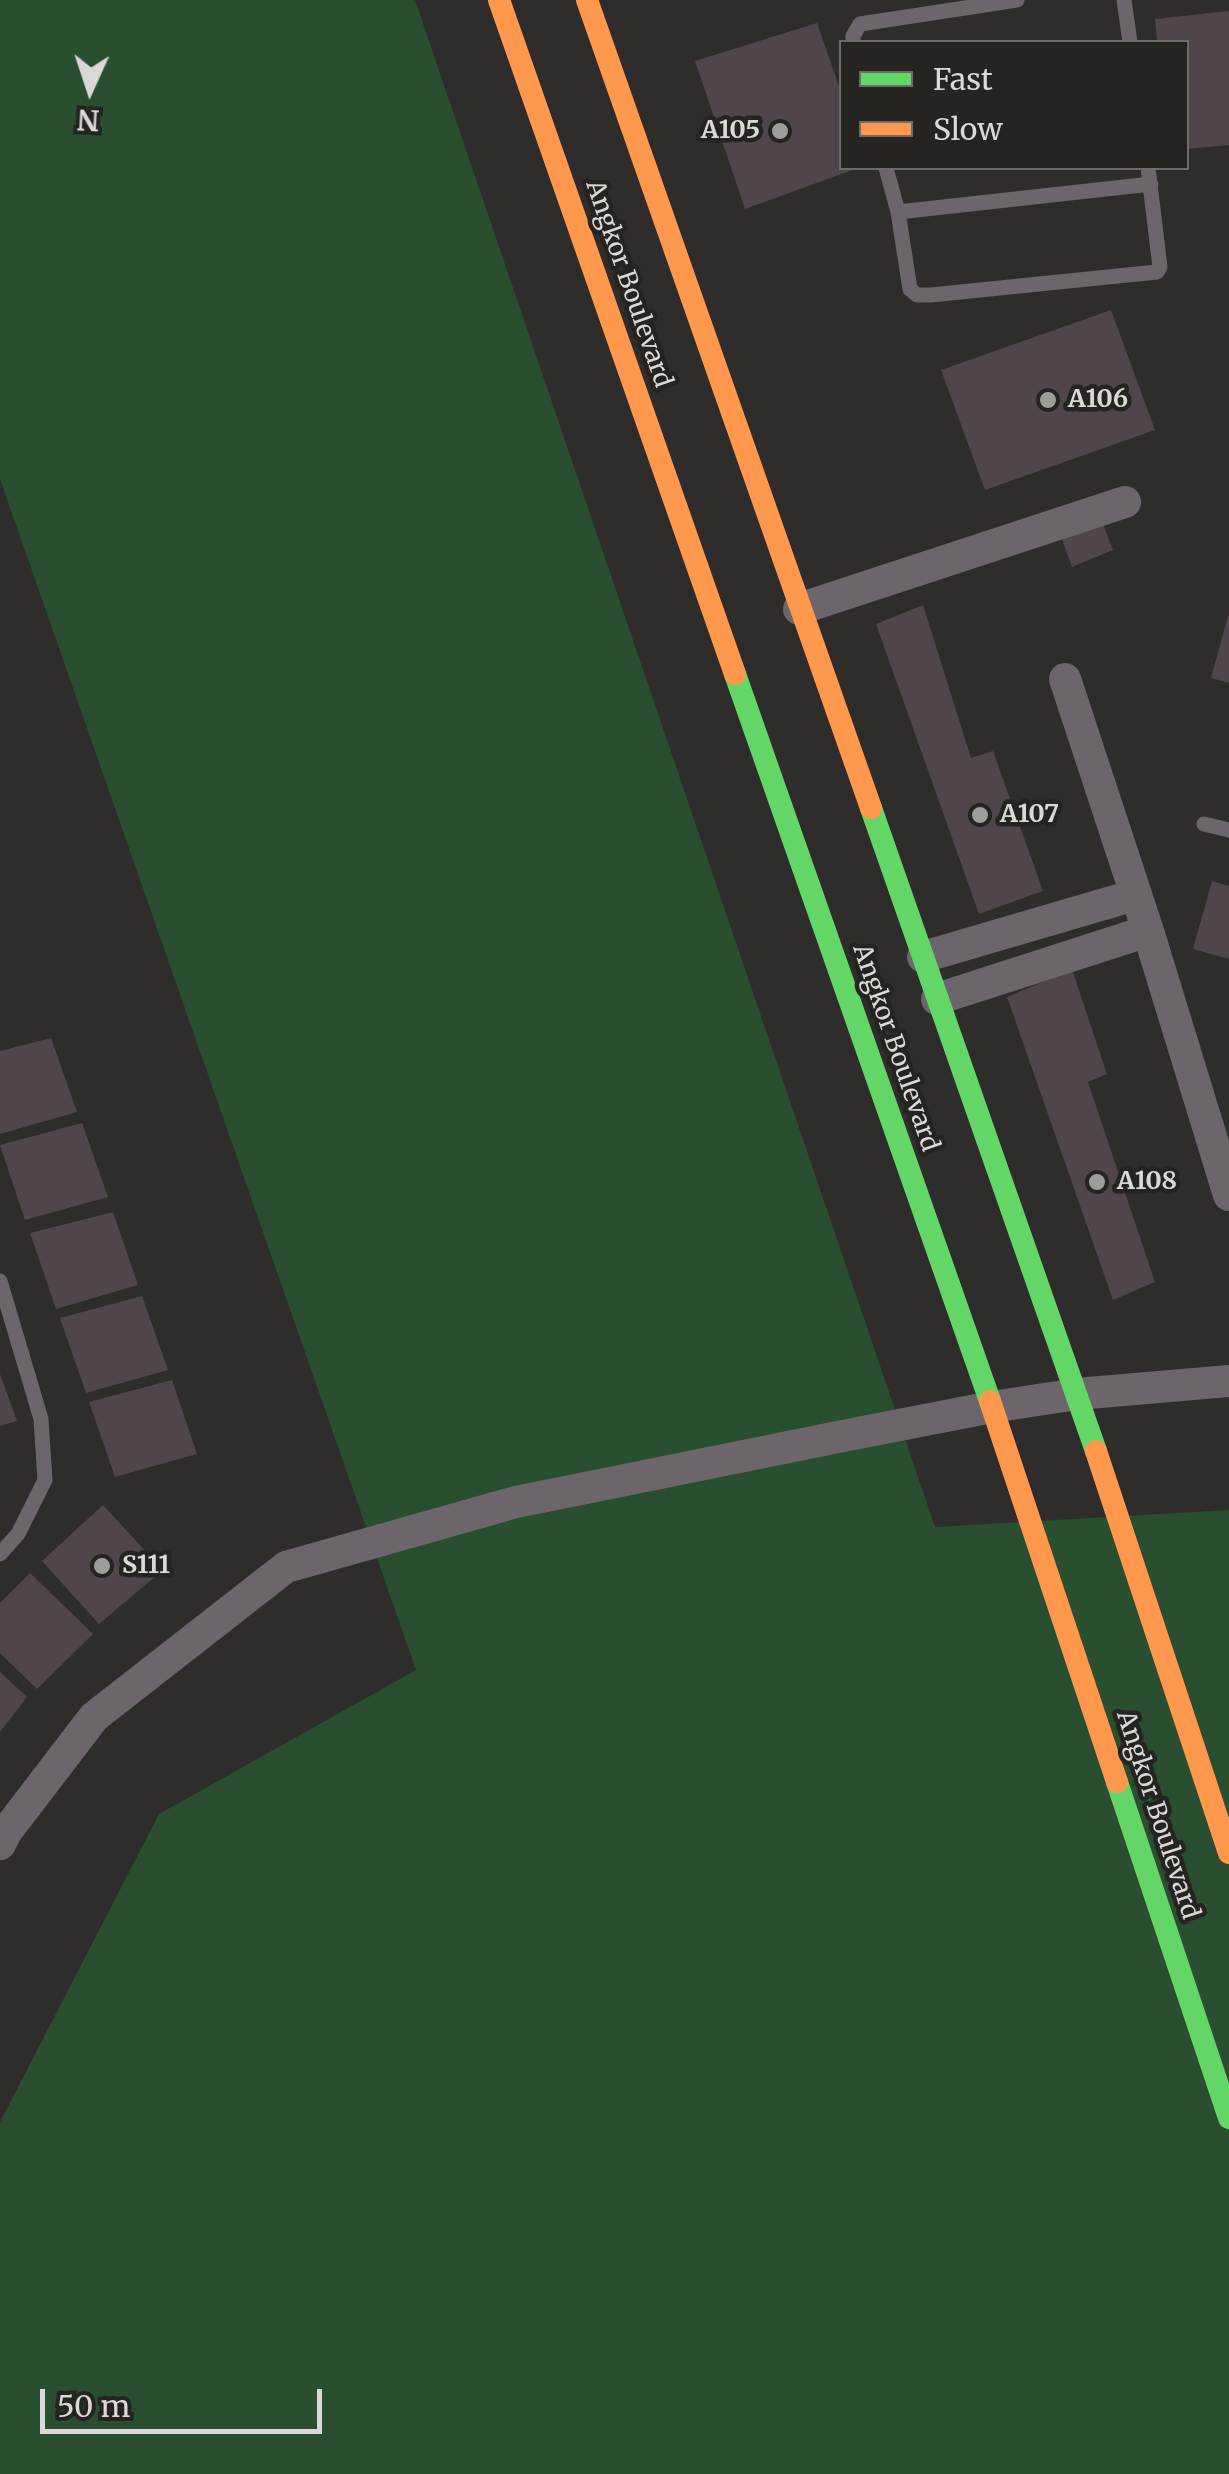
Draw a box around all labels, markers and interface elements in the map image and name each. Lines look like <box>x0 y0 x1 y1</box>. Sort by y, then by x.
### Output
north arrow <box>40 40 140 140</box>
legend <box>839 40 1189 170</box>
text: Fast <box>933 60 993 98</box>
text: N <box>76 101 100 139</box>
text: Slow <box>933 110 1003 148</box>
place label: A105 <box>701 116 760 146</box>
marker: A105 <box>769 120 791 142</box>
street label: Angkor Boulevard <box>578 176 678 392</box>
place label: A106 <box>1068 385 1128 415</box>
marker: A106 <box>1037 389 1059 411</box>
place label: A107 <box>1000 800 1059 830</box>
marker: A107 <box>969 804 991 826</box>
street label: Angkor Boulevard <box>845 940 945 1156</box>
place label: A108 <box>1117 1167 1177 1197</box>
marker: A108 <box>1086 1171 1108 1193</box>
place label: S111 <box>122 1551 170 1581</box>
marker: S111 <box>91 1555 113 1577</box>
street label: Angkor Boulevard <box>1109 1707 1205 1923</box>
scale bar <box>45 2369 328 2431</box>
text: 50 m <box>57 2387 130 2425</box>

